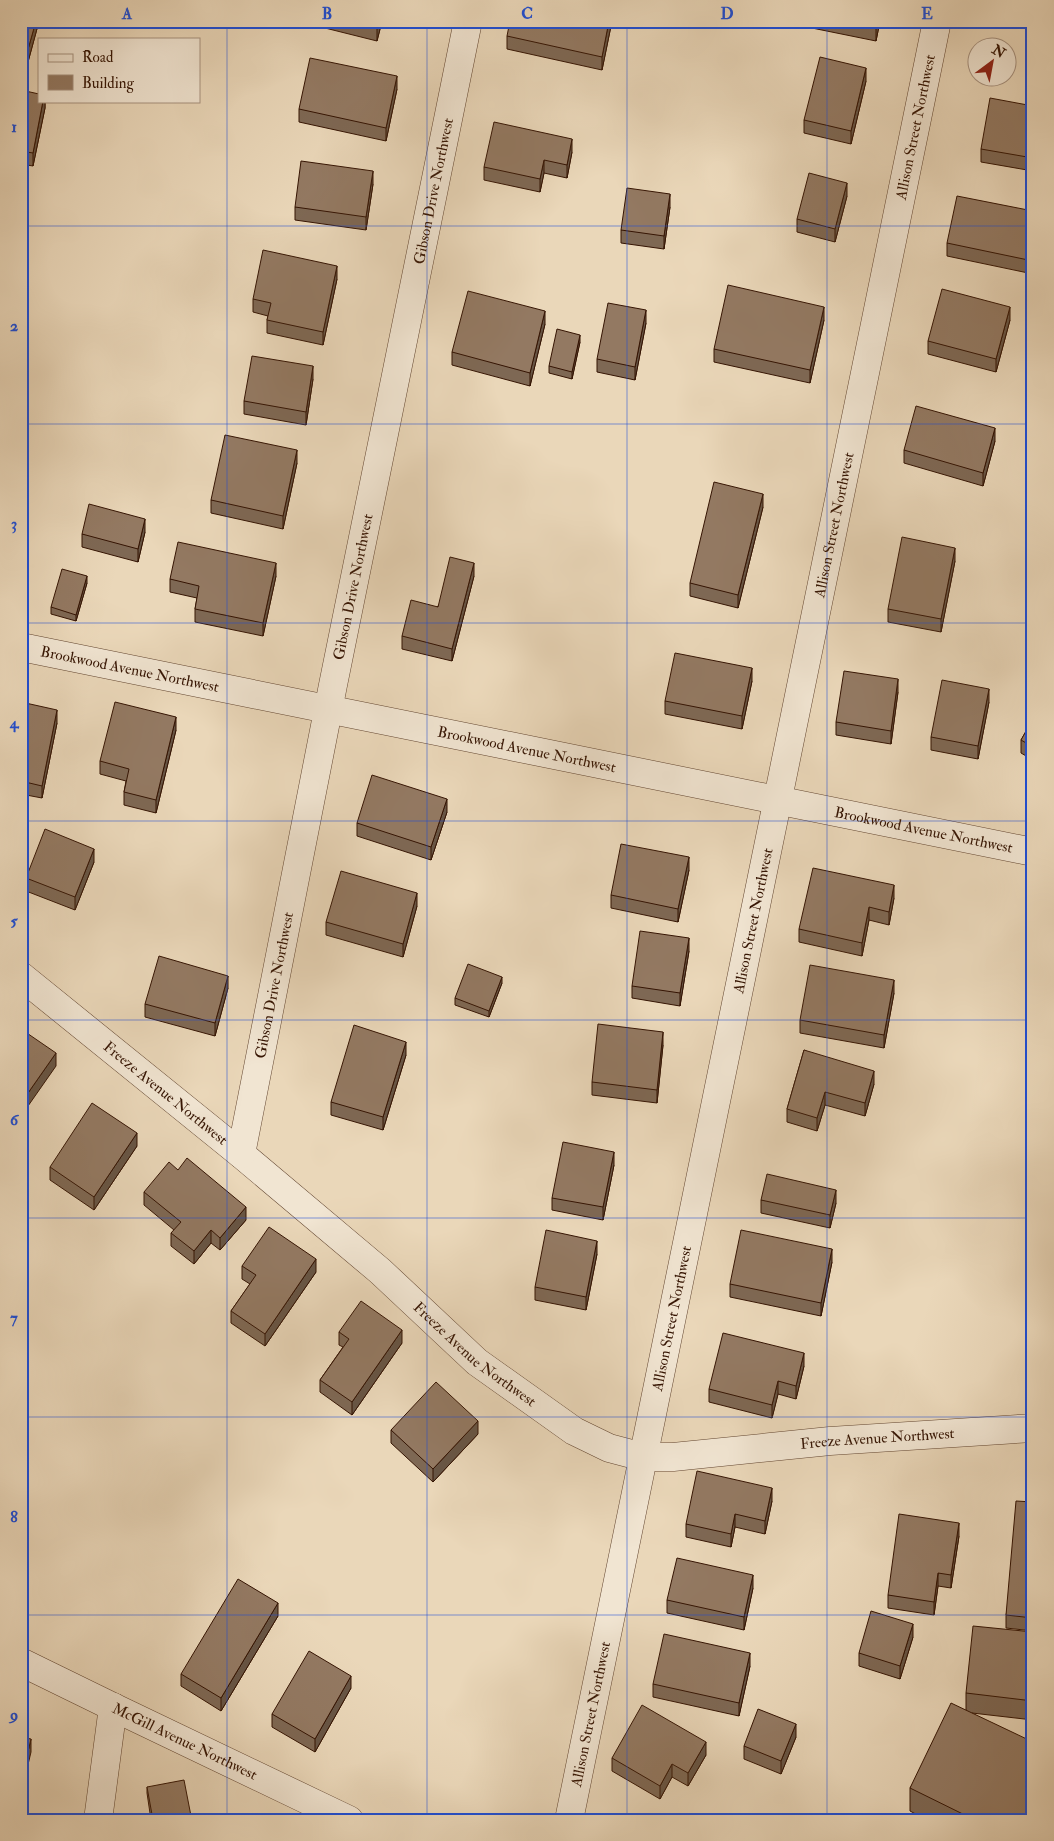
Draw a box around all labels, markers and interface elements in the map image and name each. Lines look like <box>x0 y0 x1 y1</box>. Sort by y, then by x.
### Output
text: A <box>121 4 133 24</box>
text: B <box>322 4 332 24</box>
text: C <box>521 4 533 24</box>
text: D <box>720 4 734 24</box>
text: E <box>921 4 933 24</box>
legend <box>38 38 200 102</box>
north arrow <box>966 38 1016 88</box>
text: N <box>988 40 1009 62</box>
text: Road <box>82 48 114 67</box>
street label: Allison Street Northwest <box>891 53 939 202</box>
text: Building <box>82 74 134 93</box>
street label: Gibson Drive Northwest <box>409 116 458 266</box>
text: 1 <box>11 117 17 137</box>
text: 2 <box>10 316 18 336</box>
street label: Allison Street Northwest <box>810 450 858 600</box>
street label: Gibson Drive Northwest <box>329 512 377 662</box>
text: 3 <box>11 514 17 534</box>
street label: Brookwood Avenue Northwest <box>39 642 221 696</box>
text: 4 <box>9 713 20 733</box>
street label: Brookwood Avenue Northwest <box>436 722 618 777</box>
street label: Brookwood Avenue Northwest <box>833 803 1015 857</box>
street label: Allison Street Northwest <box>729 846 777 996</box>
street label: Gibson Drive Northwest <box>250 910 298 1060</box>
text: 5 <box>10 911 18 931</box>
street label: Freeze Avenue Northwest <box>100 1037 232 1149</box>
text: 6 <box>10 1110 20 1130</box>
street label: Allison Street Northwest <box>647 1244 696 1394</box>
street label: Freeze Avenue Northwest <box>409 1298 540 1411</box>
text: 7 <box>10 1308 18 1328</box>
street label: Freeze Avenue Northwest <box>799 1424 955 1453</box>
text: 8 <box>10 1507 18 1527</box>
street label: Allison Street Northwest <box>566 1640 615 1790</box>
street label: McGill Avenue Northwest <box>109 1699 260 1784</box>
text: 9 <box>8 1705 18 1725</box>

